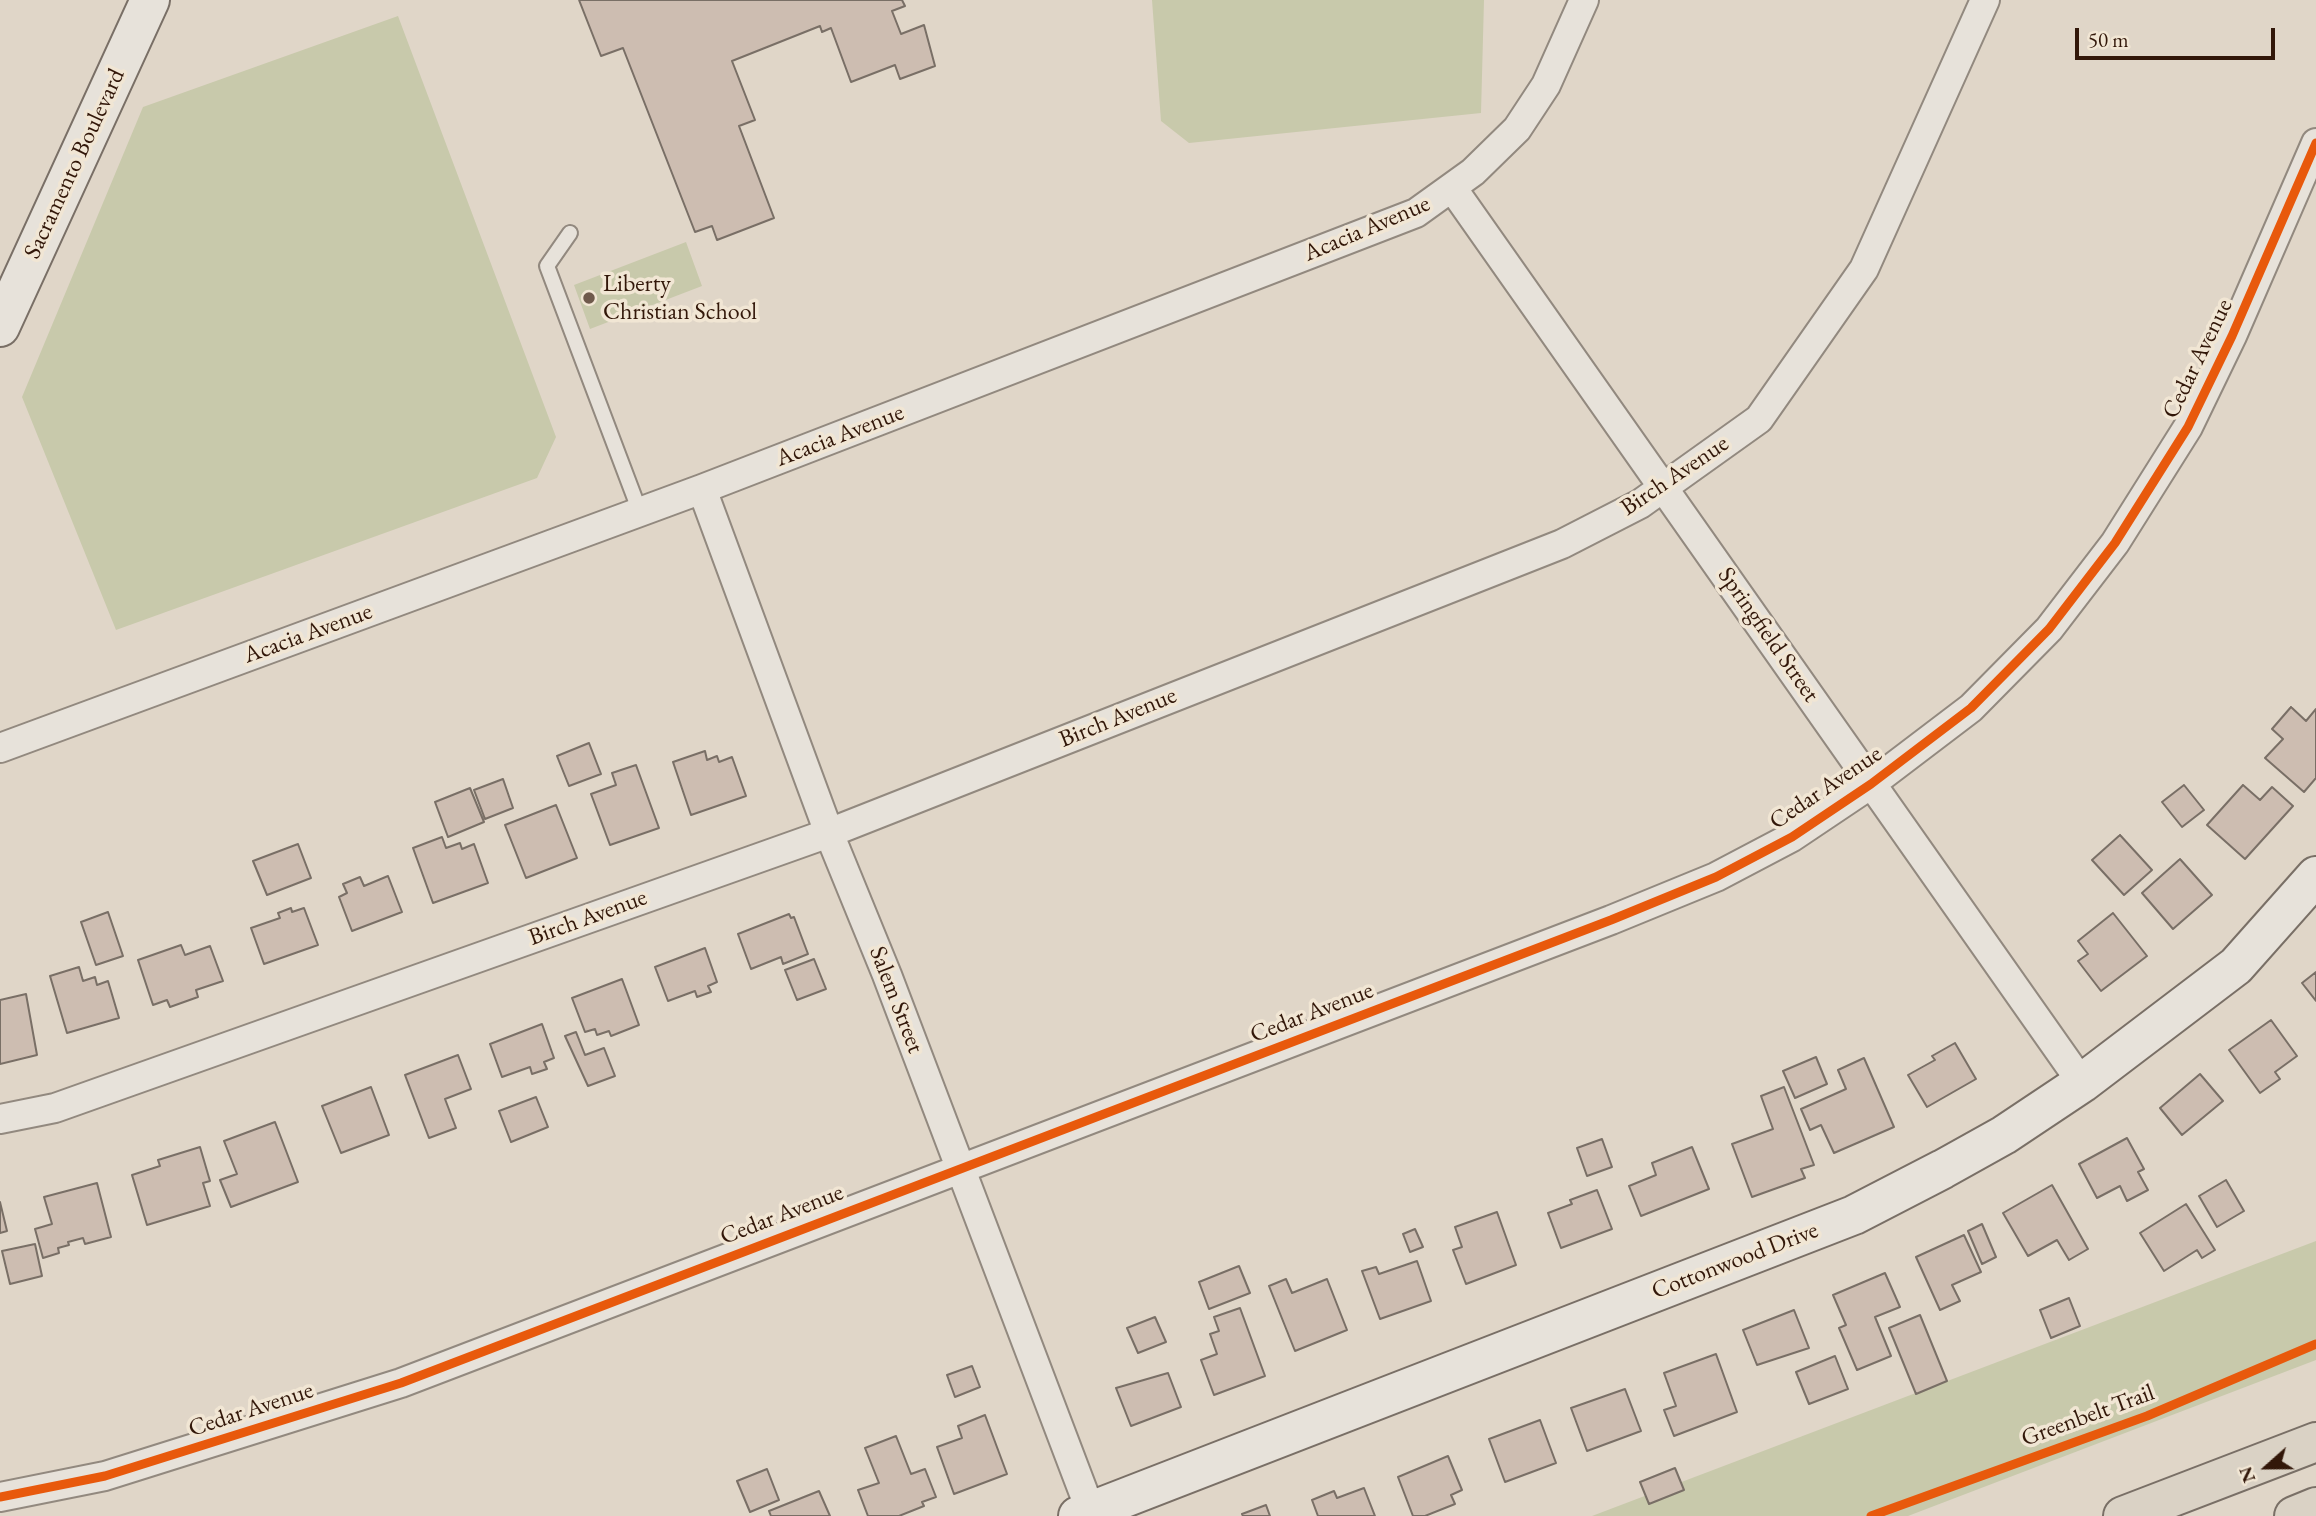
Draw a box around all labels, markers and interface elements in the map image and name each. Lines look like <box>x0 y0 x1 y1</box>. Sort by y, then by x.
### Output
scale bar <box>2078 14 2278 58</box>
text: 50 m <box>2088 26 2129 53</box>
street label: Sacramento Boulevard <box>18 64 132 264</box>
street label: Acacia Avenue <box>1299 189 1435 269</box>
place label: Liberty Christian School <box>603 270 757 326</box>
marker: Liberty Christian School <box>581 290 597 306</box>
street label: Cedar Avenue <box>2157 294 2239 424</box>
street label: Acacia Avenue <box>772 398 908 474</box>
street label: Birch Avenue <box>1616 429 1734 523</box>
street label: Springfield Street <box>1711 562 1825 708</box>
street label: Acacia Avenue <box>240 597 376 671</box>
street label: Birch Avenue <box>1055 681 1181 755</box>
street label: Cedar Avenue <box>1764 740 1888 836</box>
street label: Birch Avenue <box>525 883 651 953</box>
street label: Salem Street <box>862 943 930 1057</box>
street label: Cedar Avenue <box>1246 976 1378 1050</box>
street label: Cedar Avenue <box>716 1178 848 1252</box>
street label: Cottonwood Drive <box>1648 1216 1822 1306</box>
street label: Cedar Avenue <box>185 1376 317 1444</box>
street label: Greenbelt Trail <box>2018 1379 2158 1453</box>
north arrow <box>2232 1432 2302 1502</box>
text: N <box>2233 1463 2261 1486</box>

